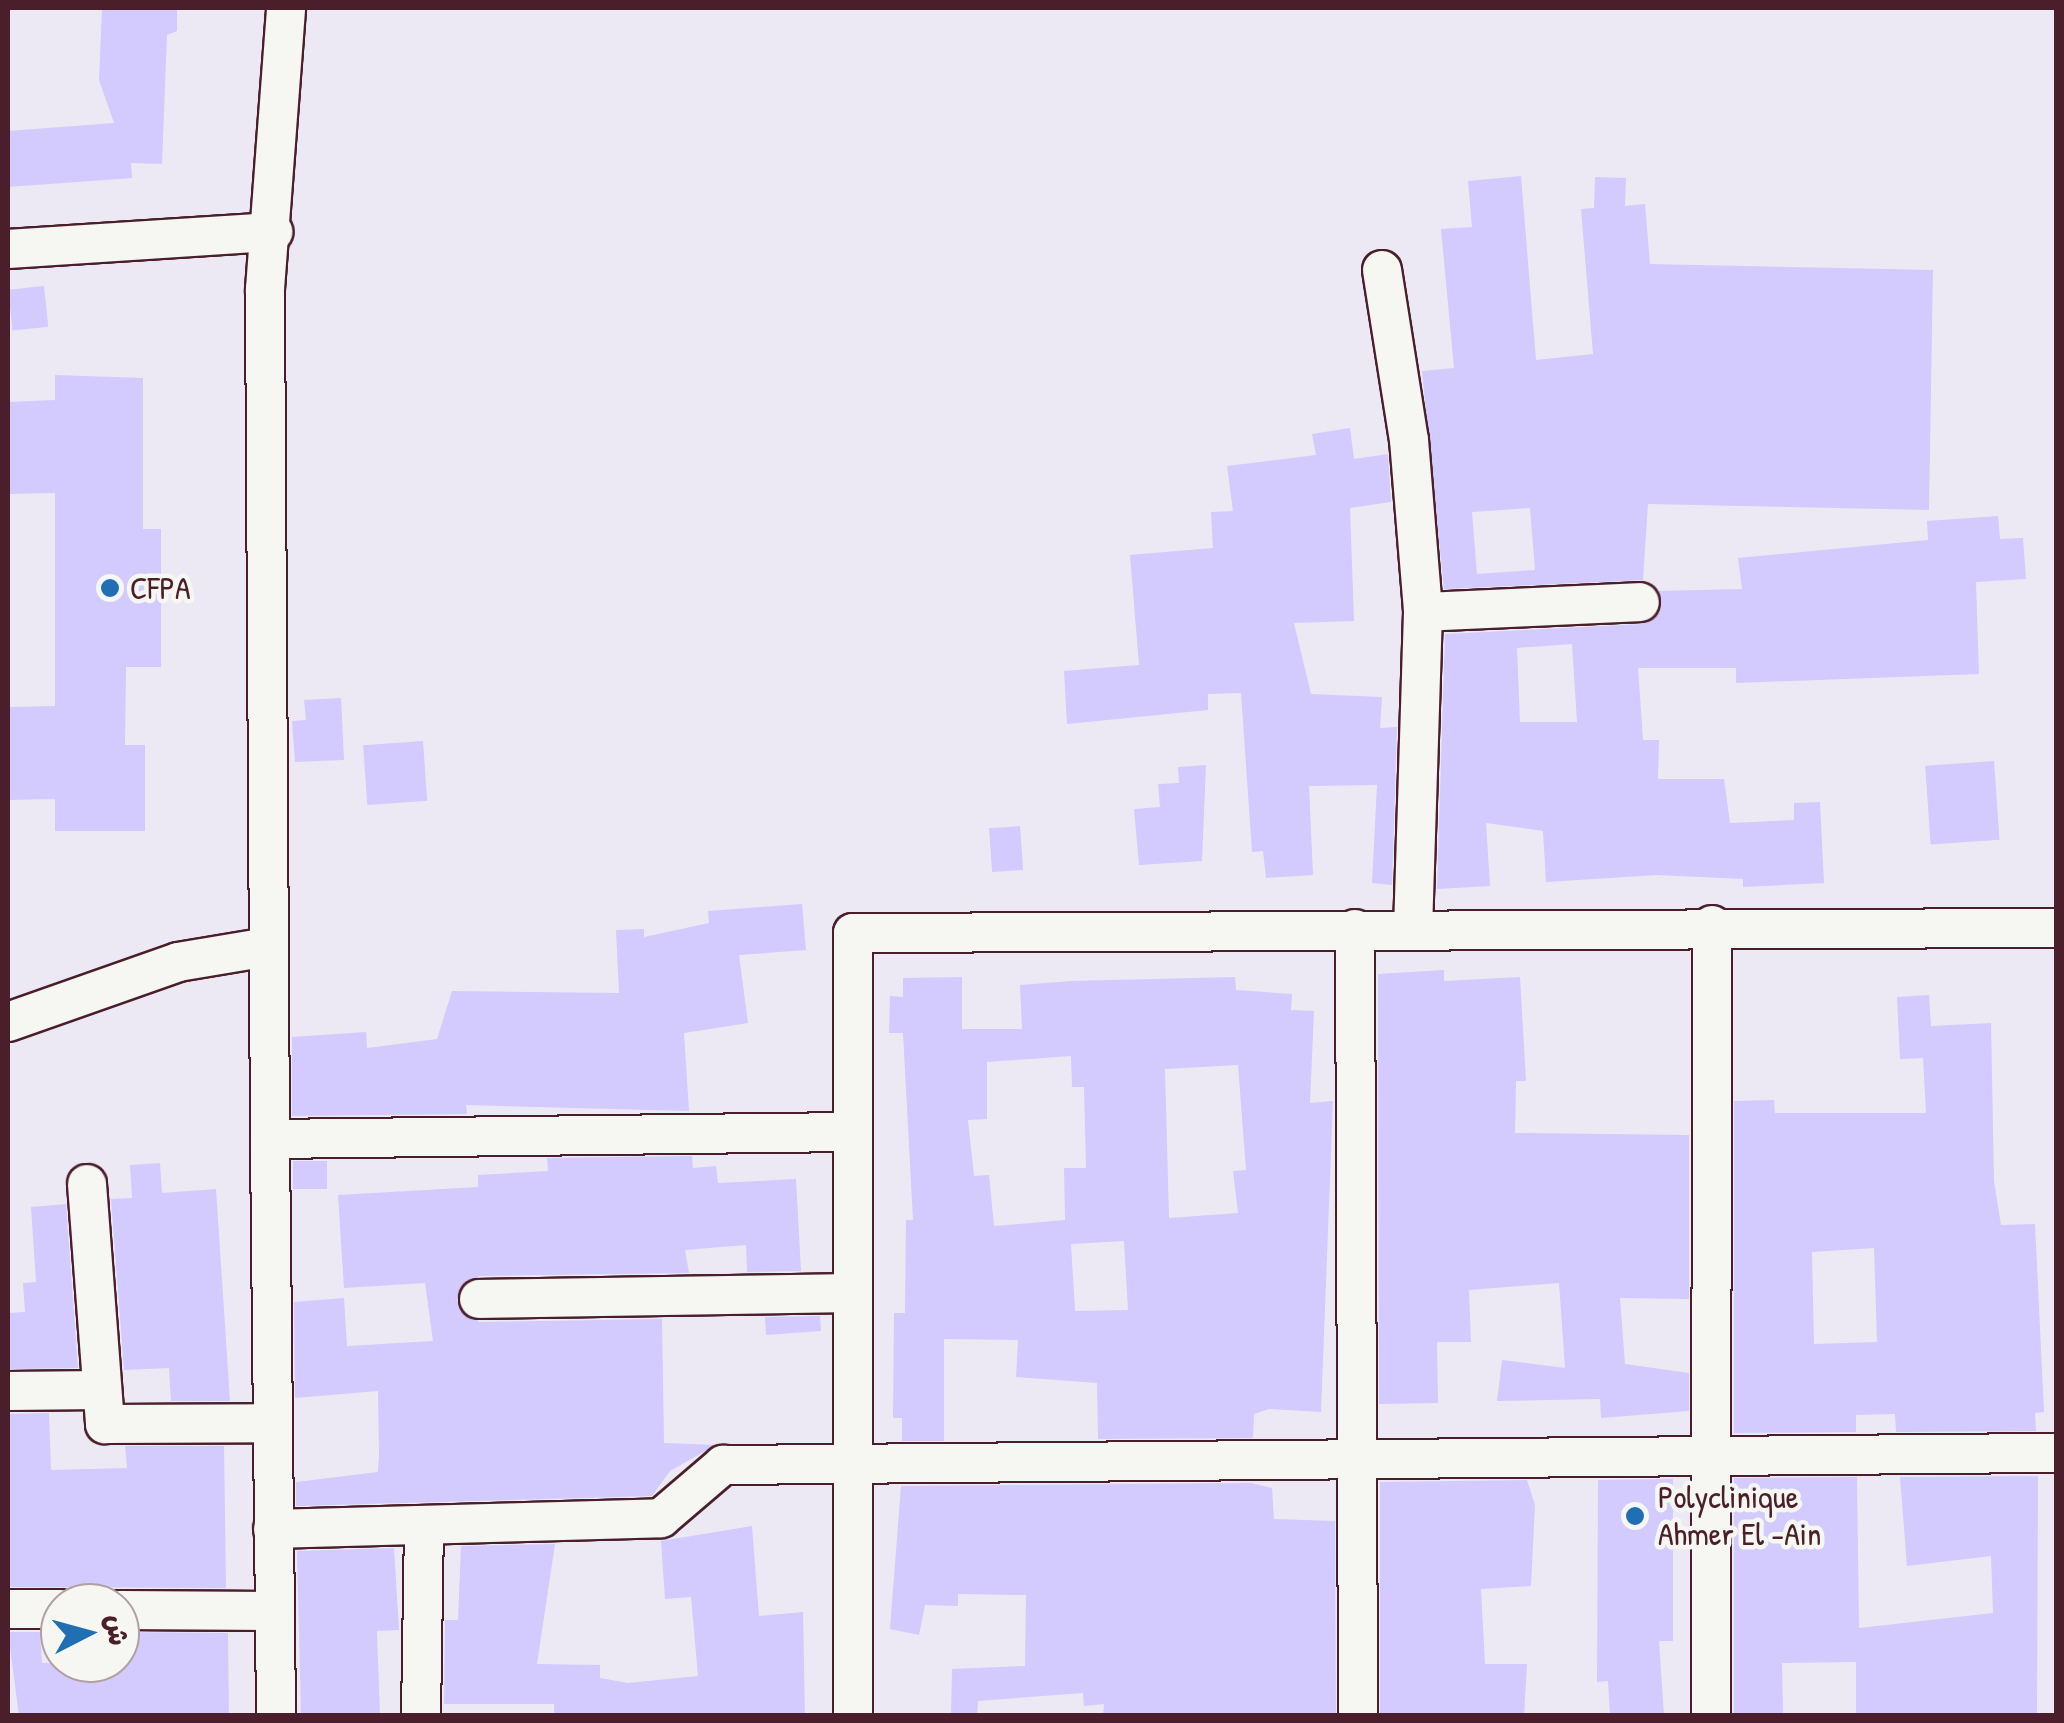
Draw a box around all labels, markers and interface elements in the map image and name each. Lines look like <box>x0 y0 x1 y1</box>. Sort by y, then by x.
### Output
place label: CFPA <box>130 569 191 607</box>
marker: CFPA <box>99 577 121 599</box>
place label: Polyclinique Ahmer El -Ain <box>1658 1479 1821 1554</box>
marker: Polyclinique Ahmer El -Ain <box>1622 1503 1648 1529</box>
north arrow <box>40 1583 140 1683</box>
text: ش <box>97 1613 138 1647</box>

